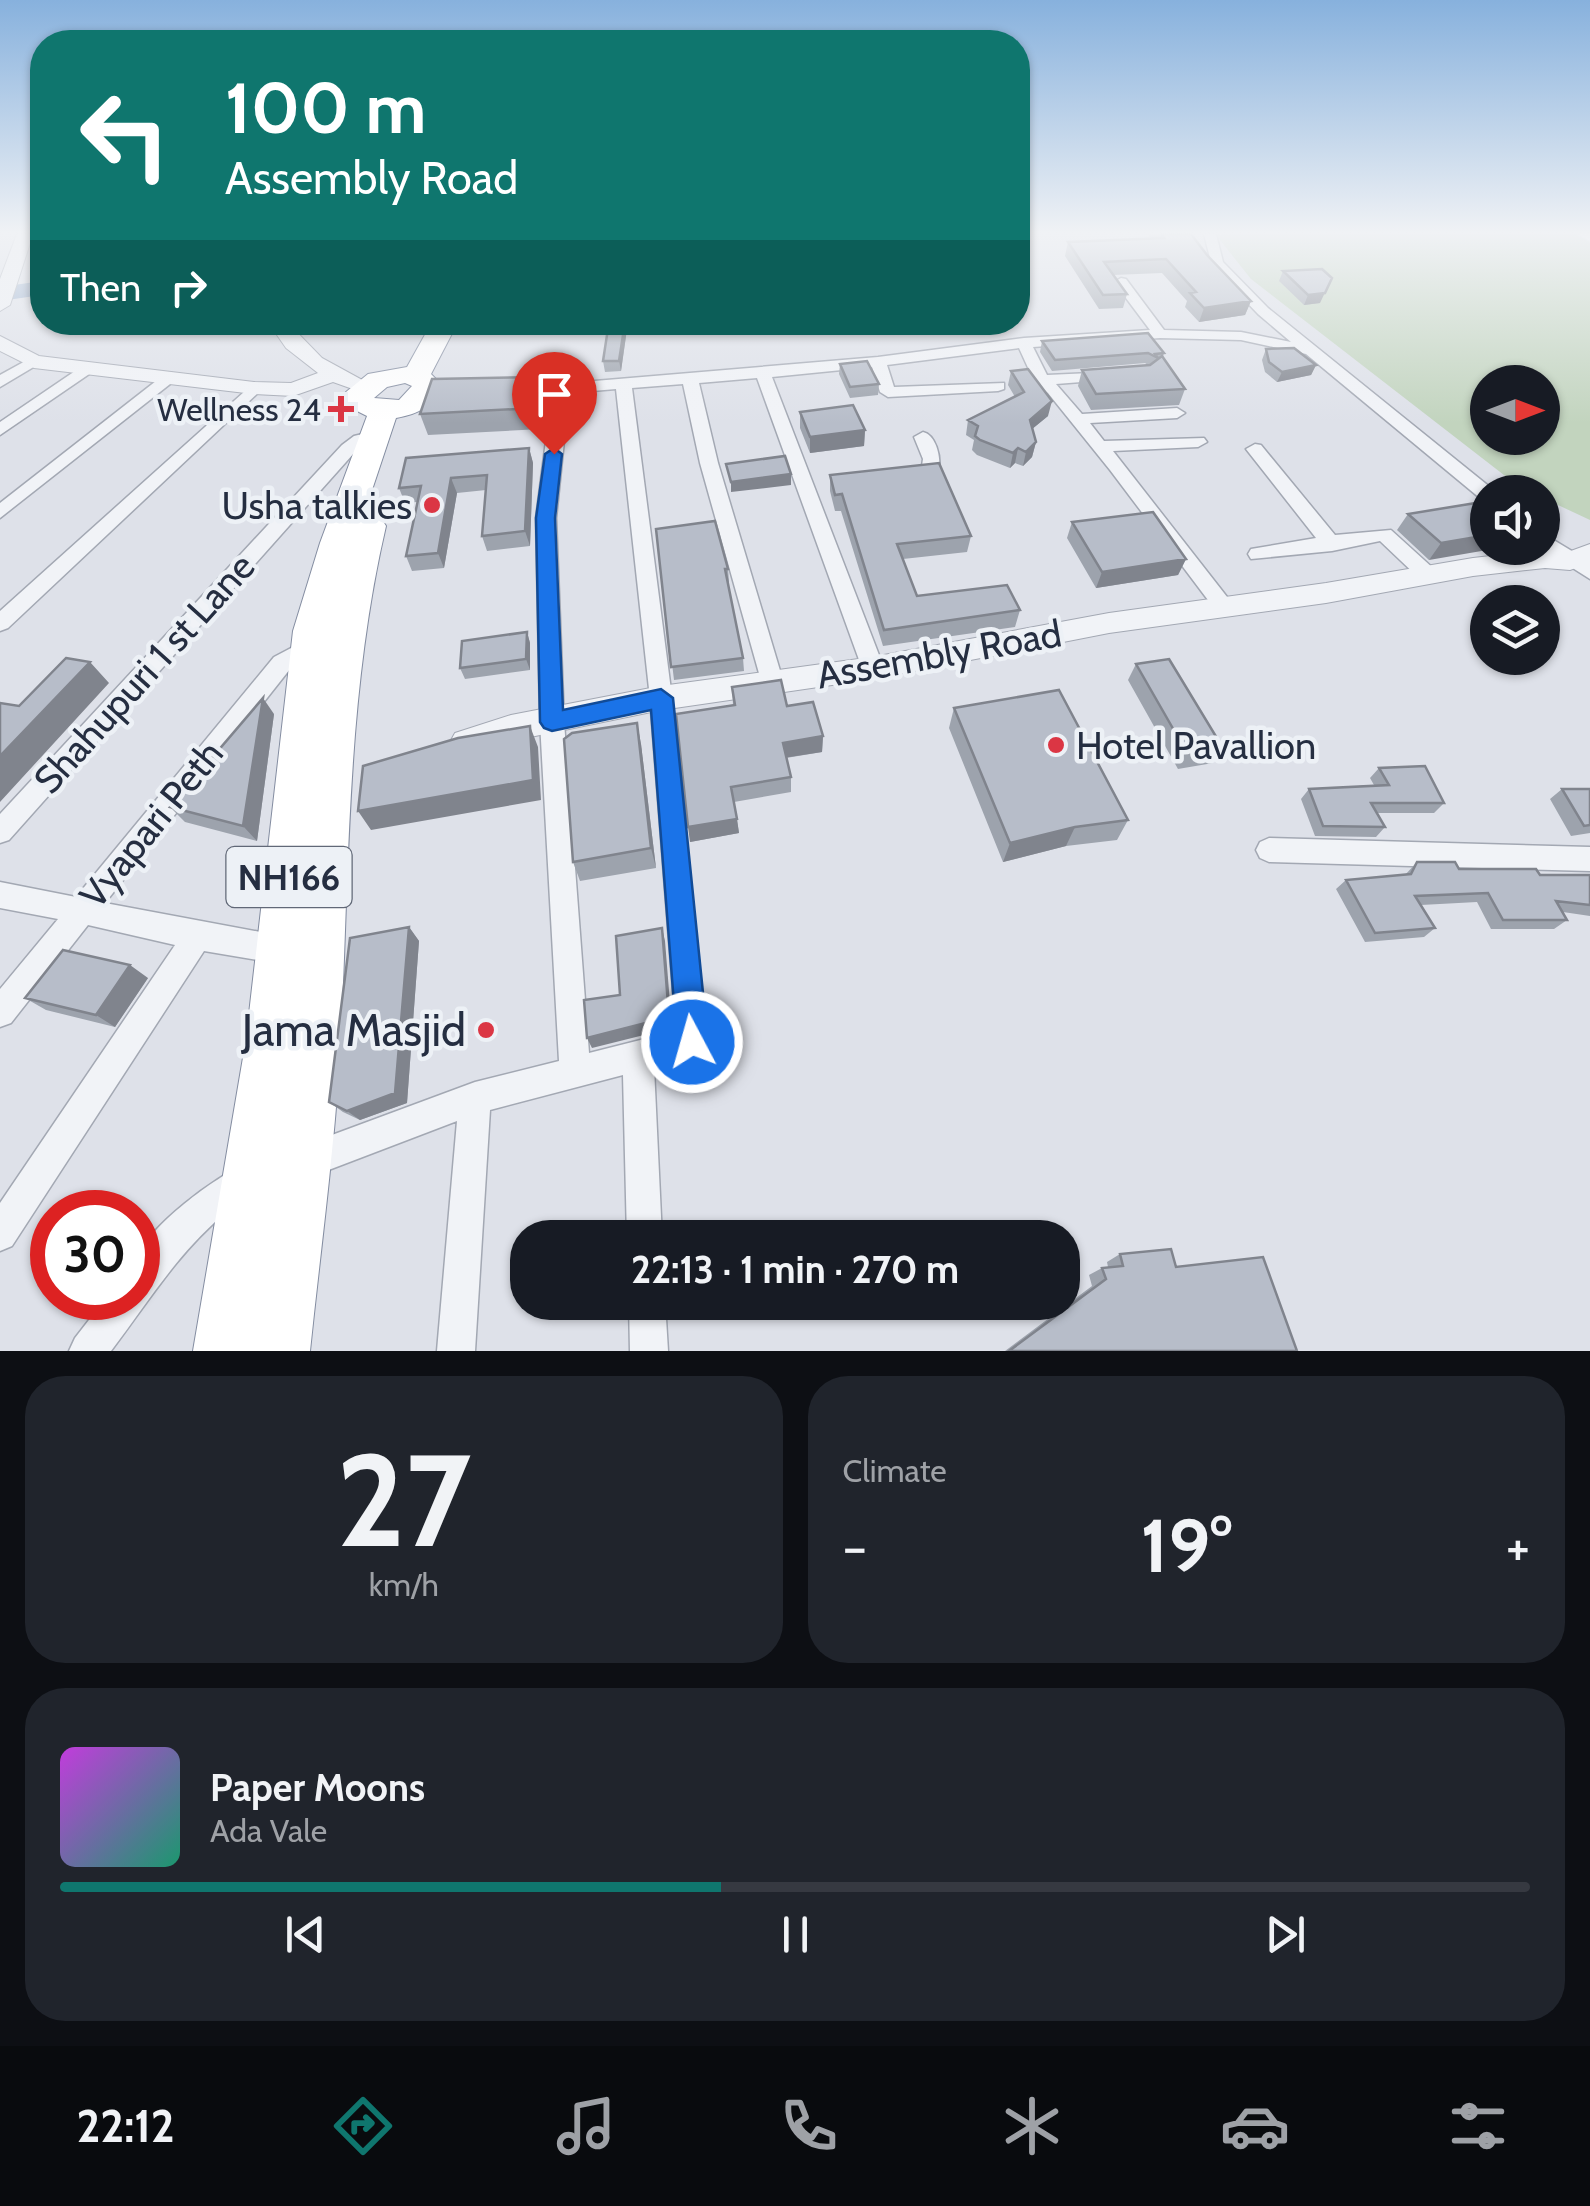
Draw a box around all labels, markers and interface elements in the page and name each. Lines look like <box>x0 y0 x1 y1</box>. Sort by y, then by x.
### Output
text: 100 m <box>225 65 426 151</box>
icon: left <box>60 70 190 200</box>
text: Assembly Road <box>225 151 518 205</box>
icon: right <box>161 260 216 315</box>
text: Then <box>60 264 141 311</box>
pin <box>512 352 597 455</box>
north arrow <box>1470 365 1560 455</box>
map controls <box>1470 365 1560 675</box>
icon: arrive <box>527 367 582 422</box>
place label: Wellness 24 <box>157 390 321 429</box>
marker: Wellness 24 <box>330 398 352 420</box>
button: sound <box>1470 475 1560 565</box>
place label: Usha talkies <box>222 482 412 529</box>
marker: Usha talkies <box>421 494 443 516</box>
street label: Shahupuri 1 st Lane <box>24 543 264 803</box>
button: layers <box>1470 585 1560 675</box>
street label: Assembly Road <box>813 609 1065 699</box>
place label: Hotel Pavallion <box>1076 722 1316 769</box>
street label: Vyapari Peth <box>69 731 233 917</box>
marker: Hotel Pavallion <box>1045 734 1067 756</box>
road number: NH166 <box>226 847 352 907</box>
position arrow <box>640 990 744 1094</box>
place label: Jama Masjid <box>241 1003 466 1057</box>
marker: Jama Masjid <box>475 1019 497 1041</box>
speed limit sign: 30 <box>30 1190 160 1320</box>
text: 22:13 · 1 min · 270 m <box>631 1246 959 1293</box>
text: 27 <box>336 1421 471 1579</box>
text: Climate <box>843 1451 947 1490</box>
text: 19° <box>1141 1500 1232 1591</box>
text: − <box>843 1513 867 1580</box>
text: + <box>1506 1513 1530 1580</box>
text: km/h <box>369 1565 439 1604</box>
text: Paper Moons <box>210 1764 425 1811</box>
text: Ada Vale <box>210 1811 327 1850</box>
icon: previous <box>278 1907 333 1962</box>
icon: pause <box>768 1907 823 1962</box>
icon: next <box>1258 1907 1313 1962</box>
icon: directions <box>328 2091 398 2161</box>
icon: music <box>551 2091 621 2161</box>
icon: phone <box>774 2091 844 2161</box>
icon: climate <box>997 2091 1067 2161</box>
icon: car <box>1220 2091 1290 2161</box>
icon: filters <box>1443 2091 1513 2161</box>
text: 22:12 <box>77 2099 175 2153</box>

